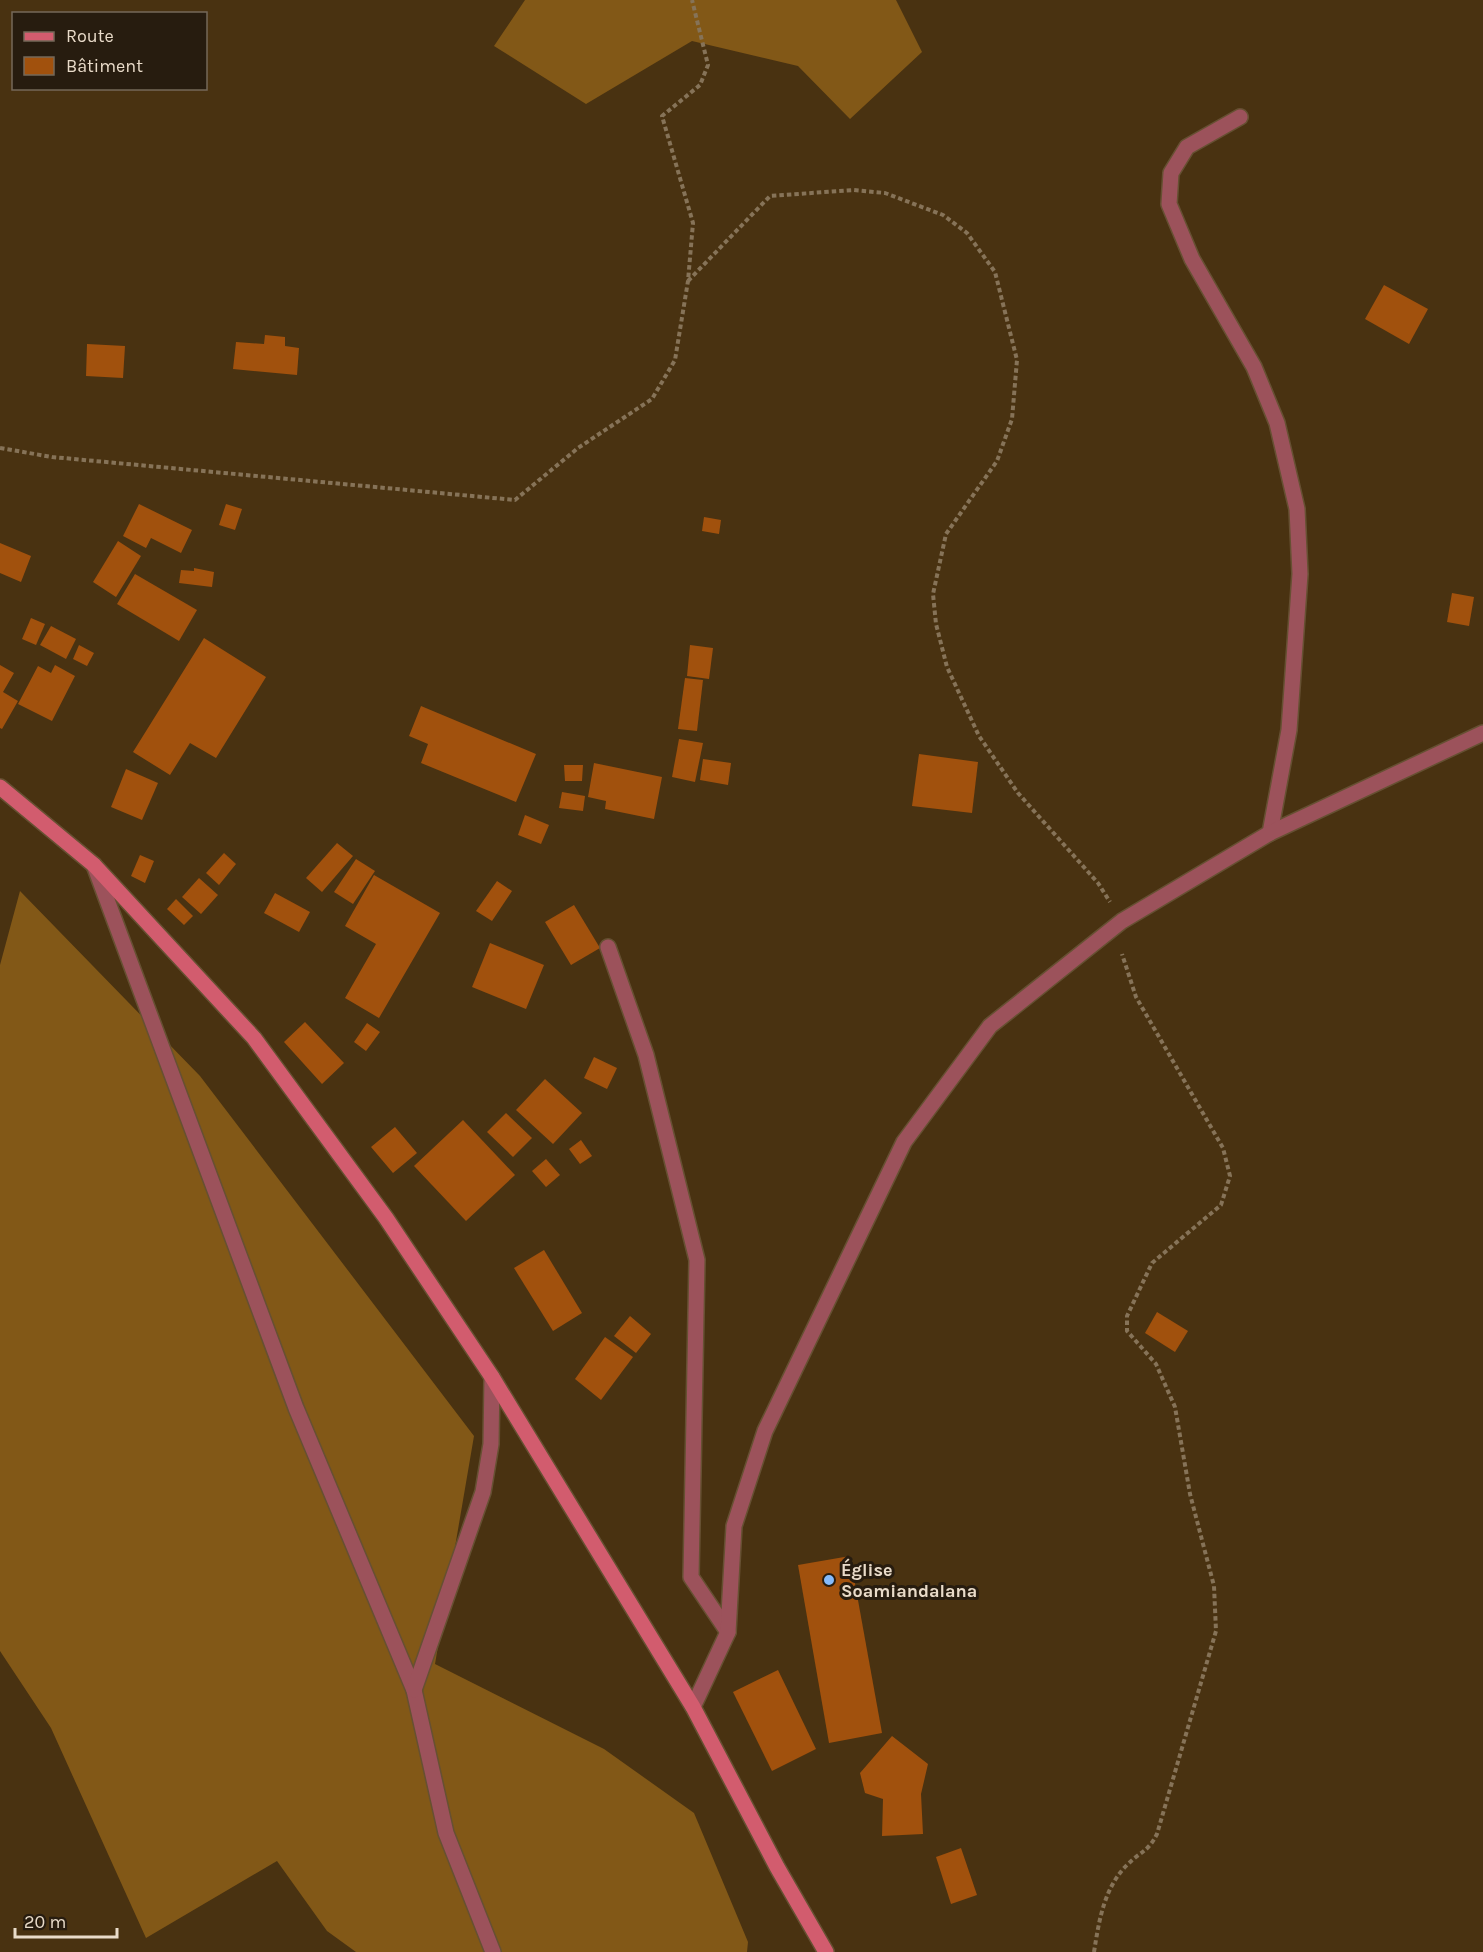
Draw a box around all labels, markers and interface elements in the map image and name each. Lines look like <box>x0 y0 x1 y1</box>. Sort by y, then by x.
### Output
legend <box>12 12 207 90</box>
text: Route <box>66 25 114 47</box>
text: Bâtiment <box>66 55 143 77</box>
place label: Église Soamiandalana <box>841 1558 977 1602</box>
marker: Église Soamiandalana <box>822 1573 836 1587</box>
scale bar <box>15 1901 117 1939</box>
text: 20 m <box>24 1911 66 1933</box>

